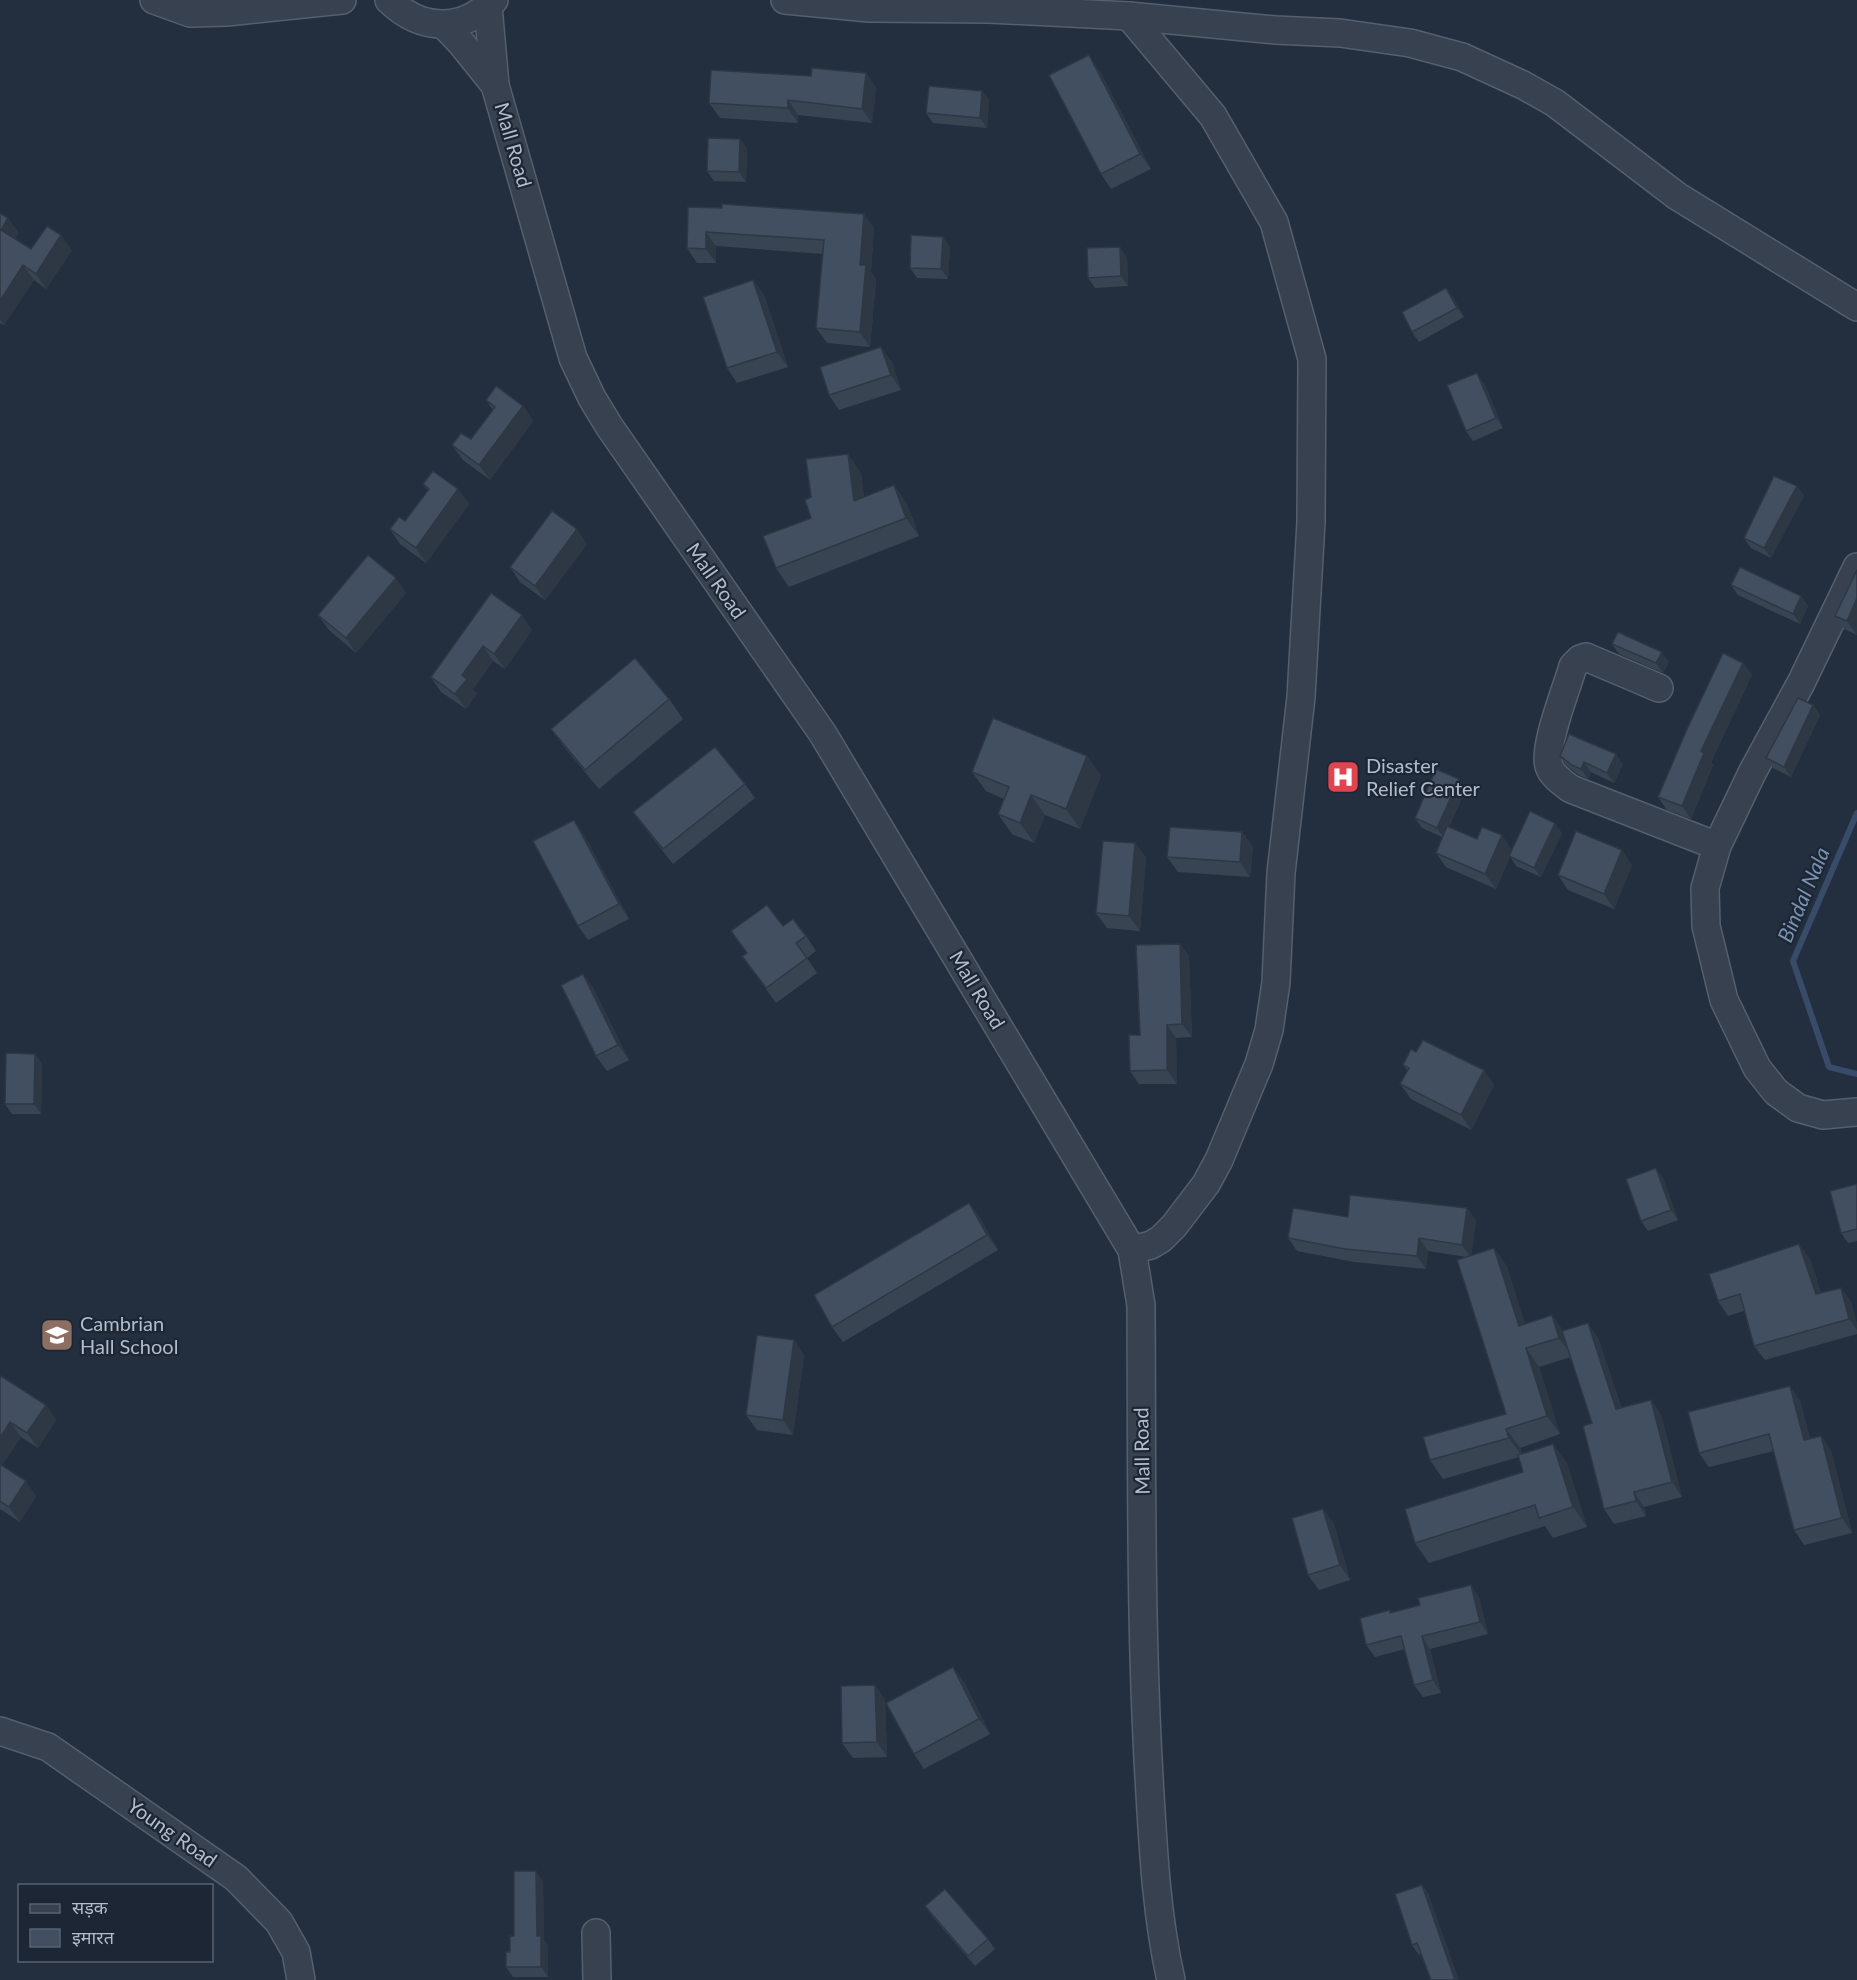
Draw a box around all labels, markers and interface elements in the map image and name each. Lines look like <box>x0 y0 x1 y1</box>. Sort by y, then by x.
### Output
street label: Mall Road <box>490 100 538 190</box>
street label: Mall Road <box>682 538 752 623</box>
place label: Disaster Relief Center <box>1366 753 1481 800</box>
hospital icon: Disaster Relief Center <box>1325 759 1361 795</box>
water label: Bindal Nala <box>1771 843 1834 946</box>
street label: Mall Road <box>945 946 1011 1033</box>
place label: Cambrian Hall School <box>80 1311 178 1358</box>
school or university icon: Cambrian Hall School <box>39 1317 75 1353</box>
street label: Mall Road <box>1128 1407 1154 1495</box>
street label: Young Road <box>123 1793 222 1872</box>
legend <box>18 1884 213 1962</box>
text: सड़क <box>72 1896 109 1918</box>
text: इमारत <box>72 1926 115 1948</box>

